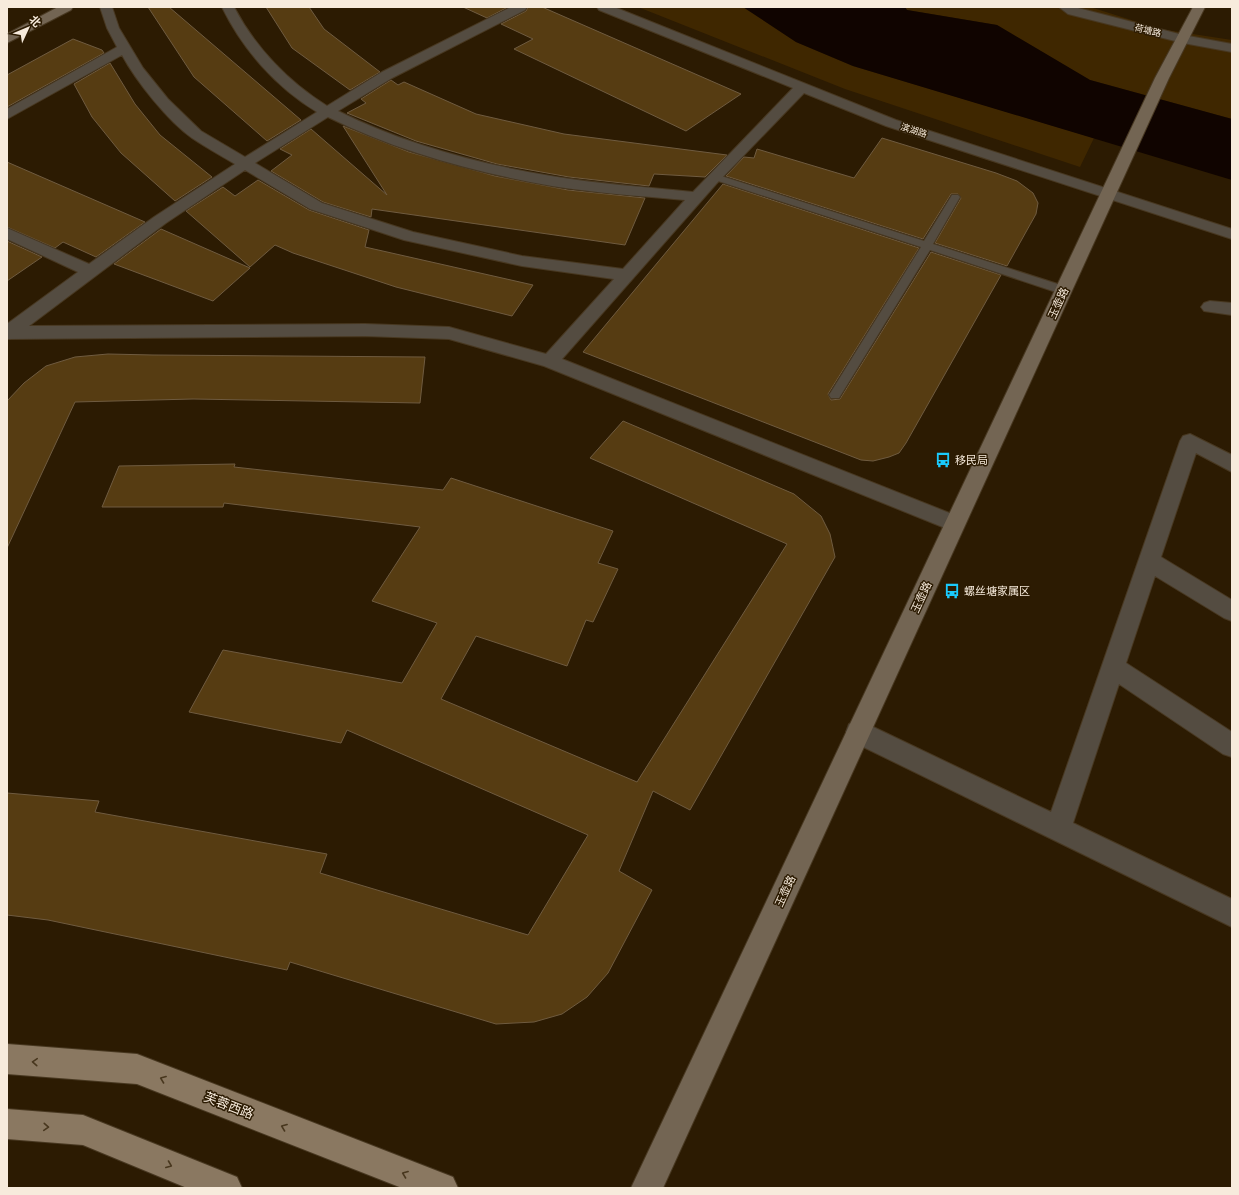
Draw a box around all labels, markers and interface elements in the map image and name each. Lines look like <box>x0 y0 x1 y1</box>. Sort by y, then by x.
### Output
north arrow <box>8 8 48 48</box>
text: 北 <box>26 12 44 30</box>
street label: 荷塘路 <box>1134 21 1162 39</box>
street label: 滨湖路 <box>899 121 929 139</box>
street label: 玉壶路 <box>1045 285 1071 321</box>
bus stop icon: 移民局 <box>934 451 952 469</box>
place label: 移民局 <box>955 453 988 467</box>
street label: 玉壶路 <box>908 579 934 615</box>
bus stop icon: 螺丝塘家属区 <box>943 582 961 600</box>
place label: 螺丝塘家属区 <box>964 584 1030 598</box>
street label: 玉壶路 <box>772 873 798 909</box>
one-way arrow <box>32 1057 38 1066</box>
one-way arrow <box>160 1076 167 1084</box>
street label: 芙蓉西路 <box>202 1088 256 1122</box>
one-way arrow <box>43 1122 49 1131</box>
one-way arrow <box>281 1123 288 1131</box>
one-way arrow <box>165 1160 172 1168</box>
one-way arrow <box>402 1170 409 1178</box>

